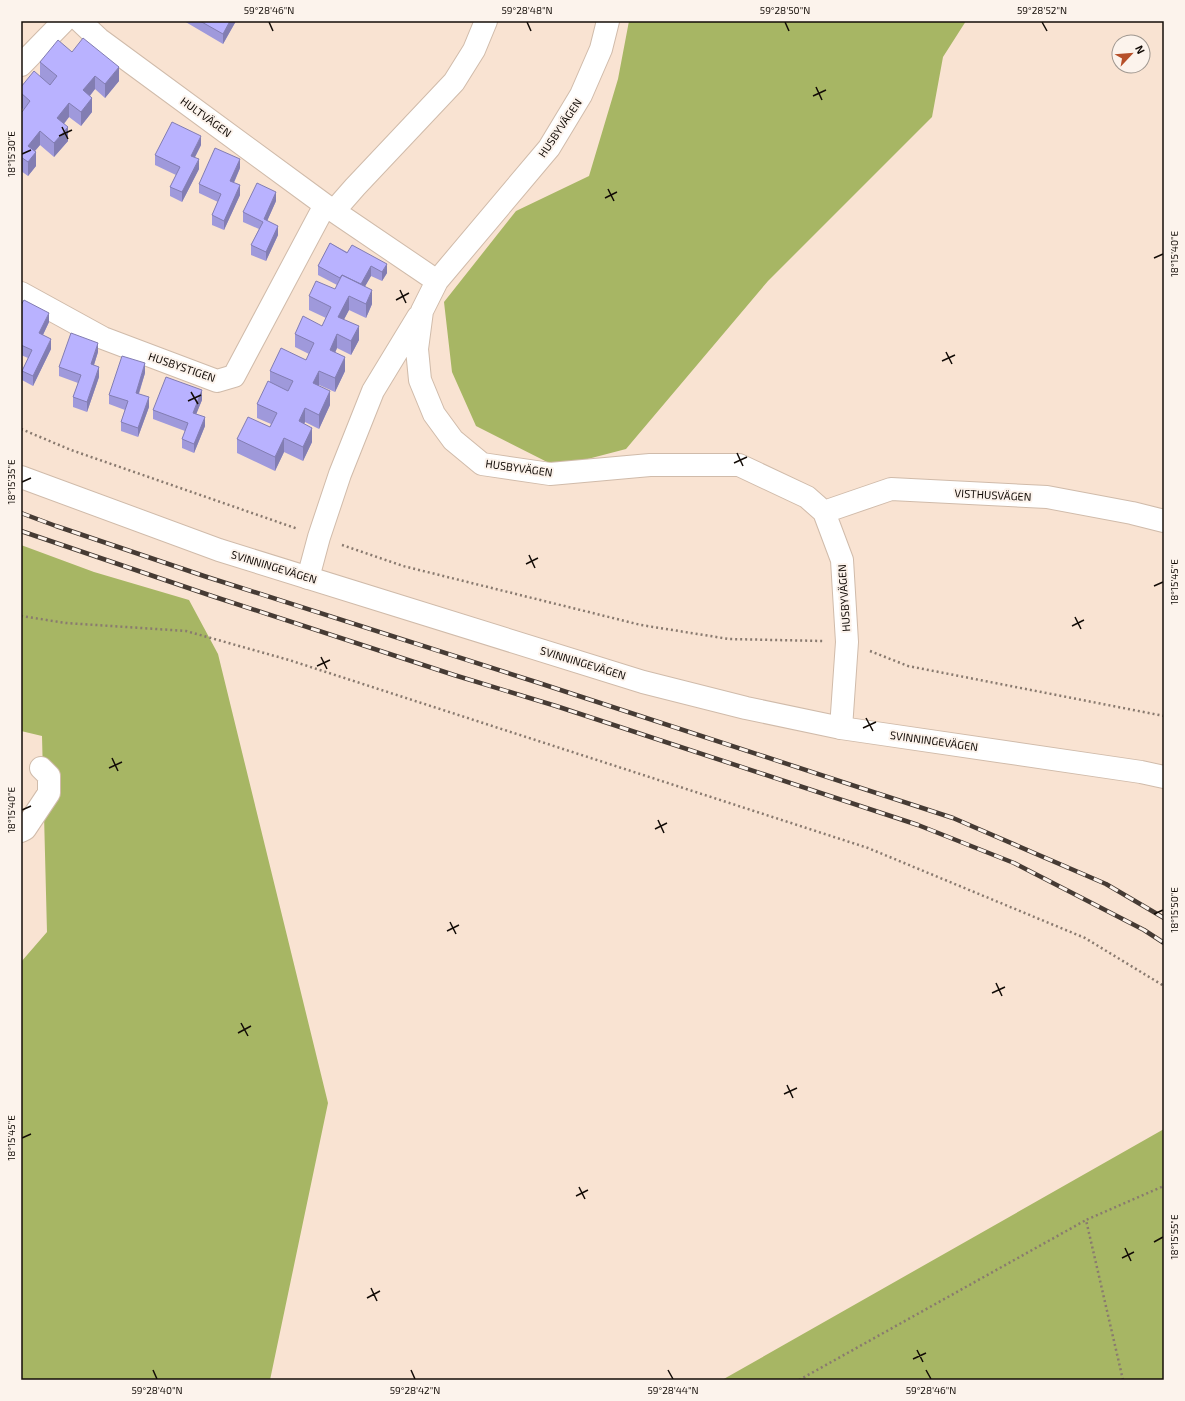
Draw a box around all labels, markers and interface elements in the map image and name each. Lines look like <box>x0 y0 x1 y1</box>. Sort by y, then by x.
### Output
text: 59°28'46"N <box>244 4 294 16</box>
text: 59°28'48"N <box>501 4 553 16</box>
text: 59°28'50"N <box>760 4 810 16</box>
text: 59°28'52"N <box>1017 4 1067 16</box>
north arrow <box>1111 34 1151 74</box>
text: N <box>1133 43 1148 56</box>
street label: HULTVÄGEN <box>178 94 234 139</box>
street label: HUSBYVÄGEN <box>535 96 584 159</box>
text: 18°15'30"E <box>5 131 17 177</box>
text: 18°15'40"E <box>1168 230 1180 277</box>
street label: HUSBYSTIGEN <box>147 349 217 384</box>
street label: HUSBYVÄGEN <box>485 456 554 479</box>
text: 18°15'35"E <box>5 459 17 505</box>
street label: VISTHUSVÄGEN <box>954 486 1032 503</box>
street label: SVINNINGEVÄGEN <box>230 547 319 586</box>
text: 18°15'45"E <box>1168 559 1180 605</box>
street label: HUSBYVÄGEN <box>835 564 852 632</box>
street label: SVINNINGEVÄGEN <box>539 643 628 682</box>
street label: SVINNINGEVÄGEN <box>889 728 979 753</box>
text: 18°15'40"E <box>5 786 17 833</box>
text: 18°15'50"E <box>1168 887 1180 933</box>
text: 18°15'45"E <box>5 1115 17 1161</box>
text: 18°15'55"E <box>1168 1214 1180 1259</box>
text: 59°28'40"N <box>131 1384 183 1396</box>
text: 59°28'42"N <box>390 1384 440 1396</box>
text: 59°28'44"N <box>647 1384 699 1396</box>
text: 59°28'46"N <box>906 1384 956 1396</box>

